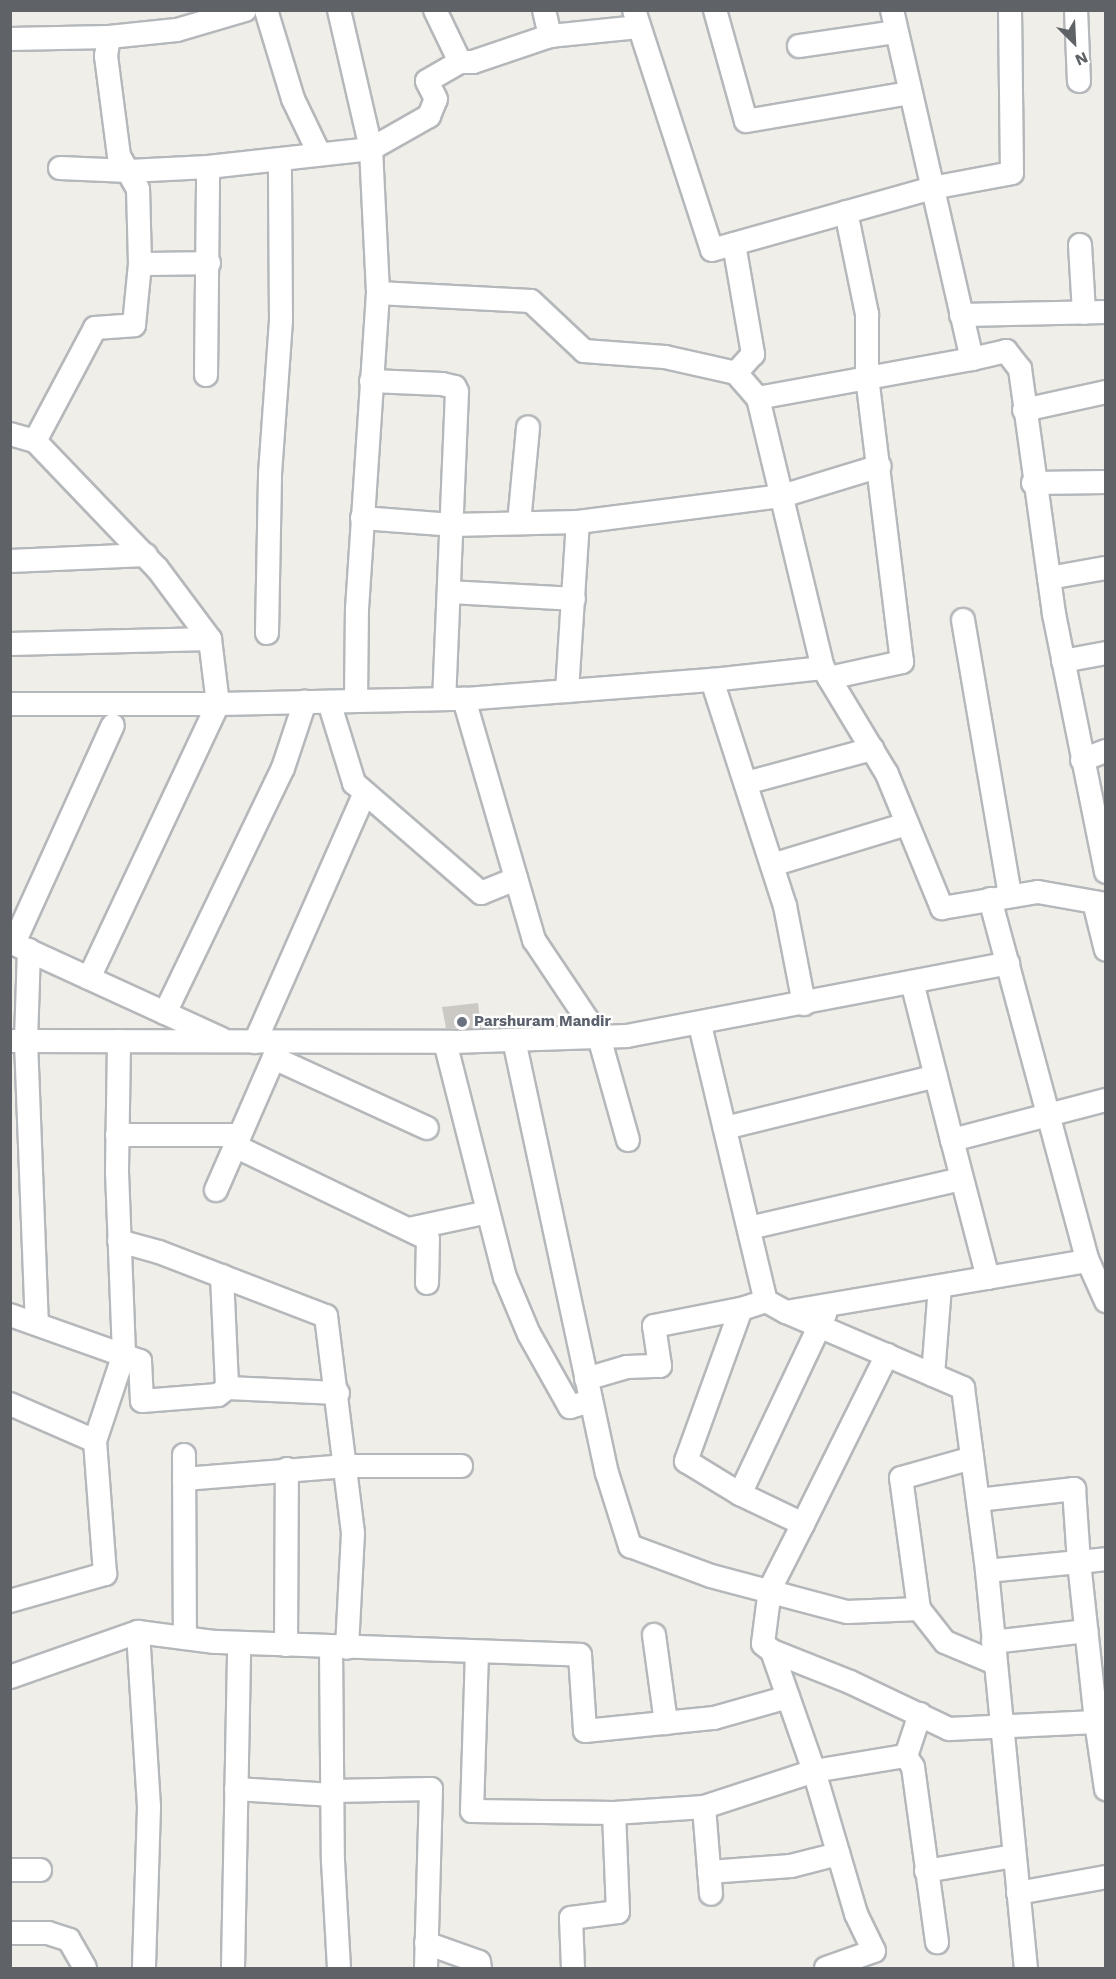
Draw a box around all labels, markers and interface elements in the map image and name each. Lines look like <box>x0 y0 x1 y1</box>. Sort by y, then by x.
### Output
north arrow <box>1044 12 1104 72</box>
text: N <box>1072 48 1091 70</box>
place label: Parshuram Mandir <box>474 1013 611 1031</box>
marker: Parshuram Mandir <box>455 1015 469 1029</box>

